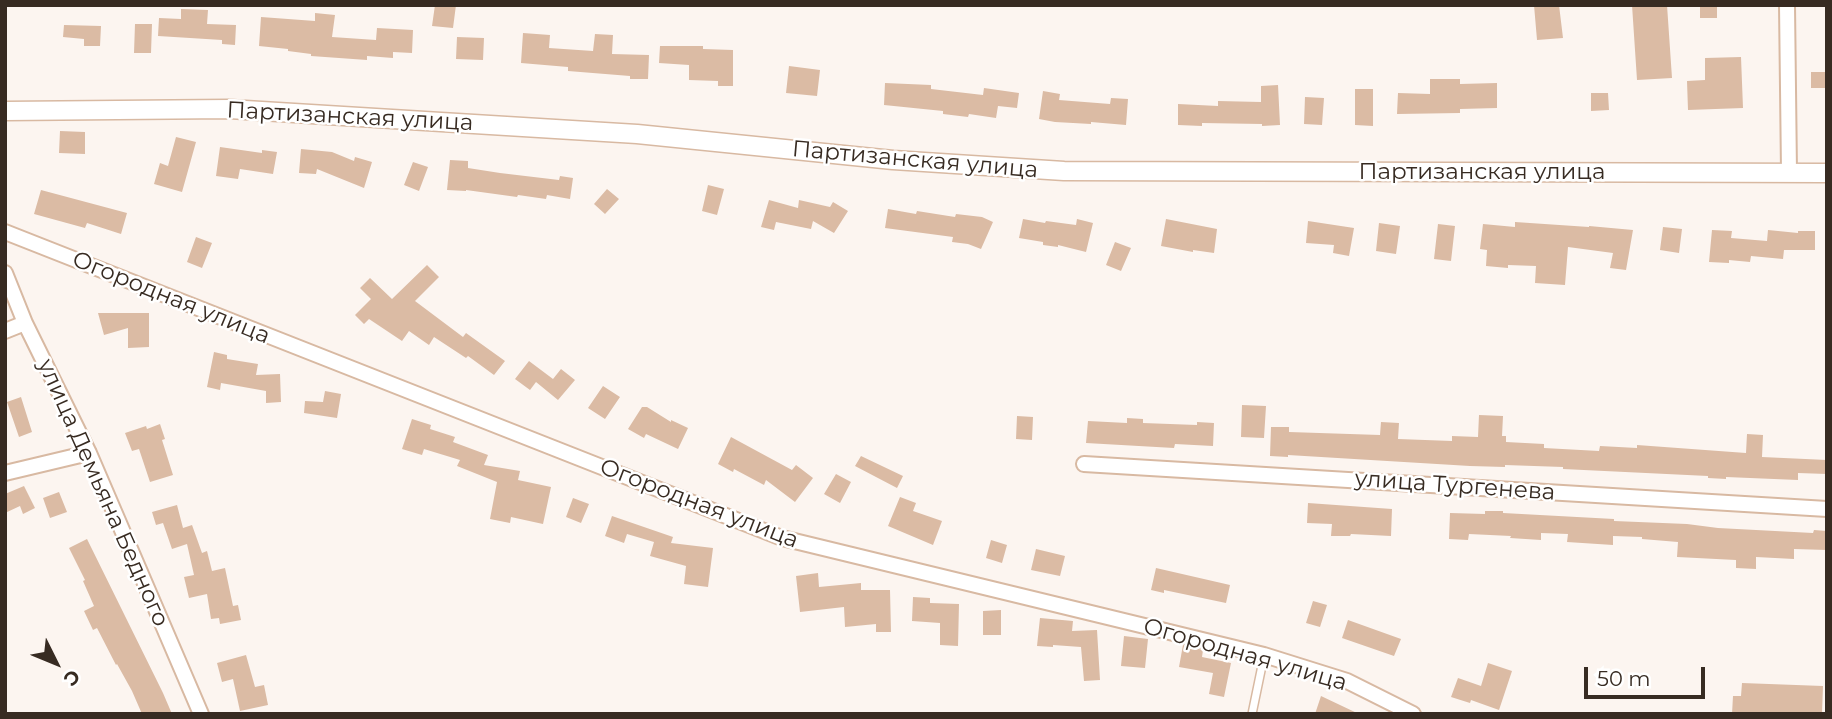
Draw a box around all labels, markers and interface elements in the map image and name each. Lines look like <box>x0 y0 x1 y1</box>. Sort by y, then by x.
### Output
street label: Партизанская улица <box>226 97 474 137</box>
street label: Партизанская улица <box>791 135 1039 185</box>
street label: Партизанская улица <box>1359 158 1605 186</box>
street label: Огородная улица <box>68 246 274 350</box>
street label: улица Демьяна Бедного <box>31 355 175 631</box>
street label: Огородная улица <box>596 453 802 555</box>
street label: улица Тургенева <box>1354 465 1556 507</box>
street label: Огородная улица <box>1140 613 1350 697</box>
north arrow <box>21 628 91 698</box>
scale bar <box>1587 652 1708 696</box>
text: С <box>59 665 85 691</box>
text: 50 m <box>1597 666 1651 691</box>

